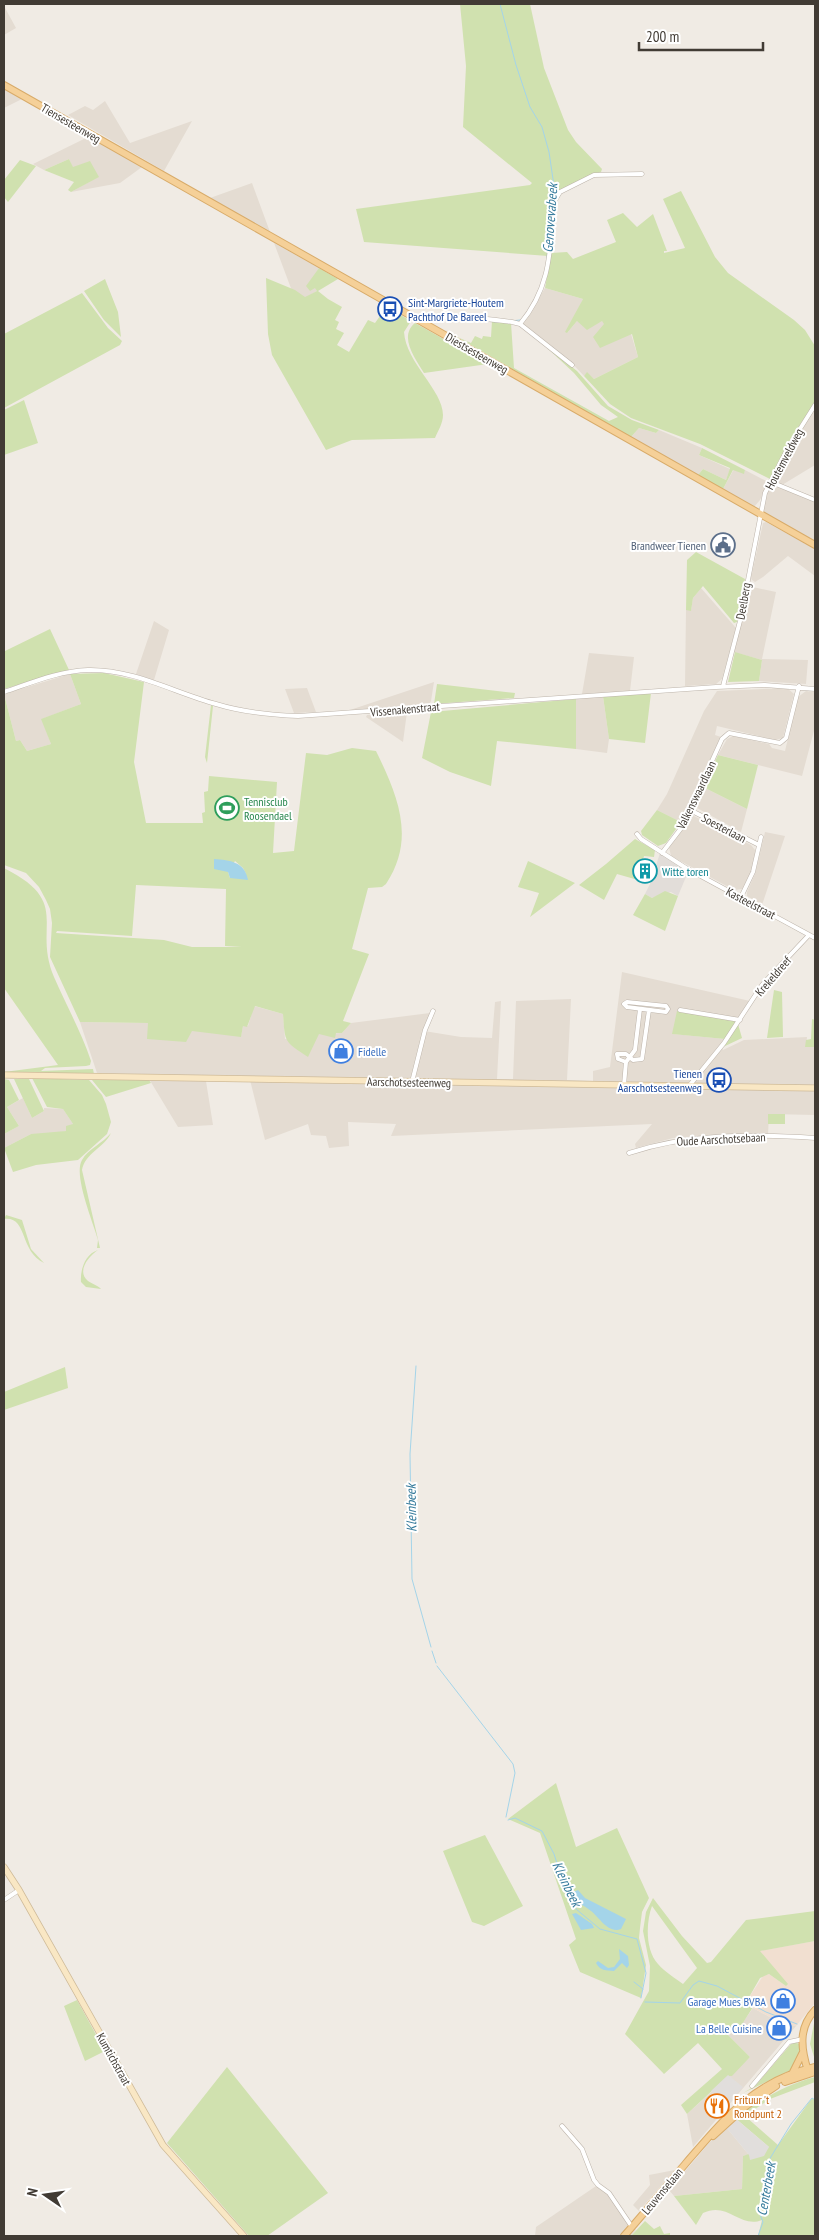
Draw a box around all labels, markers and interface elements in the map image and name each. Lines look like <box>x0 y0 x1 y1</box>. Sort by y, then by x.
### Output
scale bar <box>639 20 763 52</box>
text: 200 m <box>646 27 679 46</box>
street label: Tiensesteenweg <box>38 100 104 146</box>
water label: Genovevabeek <box>539 181 562 253</box>
place label: Sint-Margriete-Houtem Pachthof De Bareel <box>408 295 504 324</box>
bus stop icon: Sint-Margriete-Houtem Pachthof De Bareel <box>377 296 403 322</box>
street label: Diestsesteenweg <box>443 329 511 377</box>
street label: Houtemveldweg <box>762 426 806 492</box>
public building icon: Brandweer Tienen <box>710 532 736 558</box>
place label: Brandweer Tienen <box>631 538 706 553</box>
street label: Deelberg <box>732 581 754 621</box>
street label: Vissenakenstraat <box>369 698 441 720</box>
street label: Valkenswaardlaan <box>673 758 719 833</box>
place label: Tennisclub Roosendael <box>244 794 292 823</box>
sports icon: Tennisclub Roosendael <box>214 795 240 821</box>
street label: Soesterlaan <box>699 810 749 846</box>
building icon: Witte toren <box>632 858 658 884</box>
place label: Witte toren <box>662 864 709 879</box>
street label: Kasteelstraat <box>724 884 779 923</box>
street label: Krekeldreef <box>752 952 795 999</box>
shop icon: Fidelle <box>328 1038 354 1064</box>
place label: Fidelle <box>358 1044 386 1059</box>
place label: Tienen Aarschotsesteenweg <box>618 1066 702 1095</box>
bus stop icon: Tienen Aarschotsesteenweg <box>706 1067 732 1093</box>
street label: Aarschotsesteenweg <box>367 1074 451 1090</box>
street label: Oude Aarschotsebaan <box>676 1129 766 1149</box>
water label: Kleinbeek <box>402 1482 420 1532</box>
water label: Kleinbeek <box>548 1858 586 1911</box>
shop icon: Garage Mues BVBA <box>770 1988 796 2014</box>
place label: Garage Mues BVBA <box>688 1994 766 2009</box>
shop icon: La Belle Cuisine <box>766 2015 792 2041</box>
place label: La Belle Cuisine <box>696 2021 762 2036</box>
street label: Kumtichstraat <box>93 2030 135 2088</box>
place label: Frituur 't Rondpunt 2 <box>734 2092 782 2121</box>
restaurant icon: Frituur 't Rondpunt 2 <box>704 2093 730 2119</box>
water label: Centerbeek <box>752 2159 780 2217</box>
street label: Leuvenselaan <box>638 2165 686 2217</box>
north arrow <box>20 2170 70 2220</box>
text: N <box>23 2186 42 2198</box>

